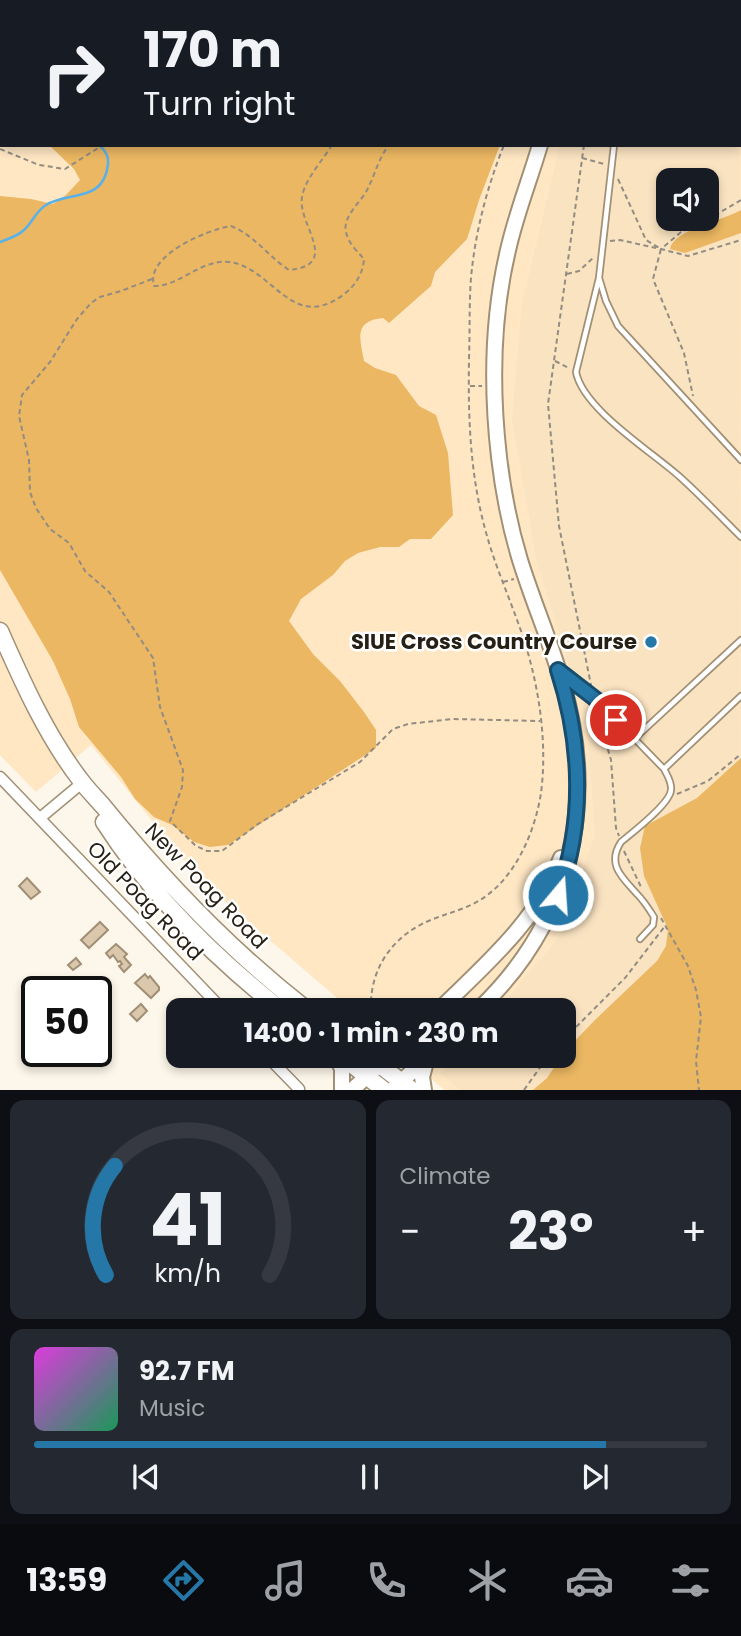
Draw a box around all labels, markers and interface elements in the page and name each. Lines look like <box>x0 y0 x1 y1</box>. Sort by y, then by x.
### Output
text: 170 m <box>143 16 282 84</box>
icon: right <box>28 28 119 119</box>
text: Turn right <box>143 81 295 126</box>
map controls <box>656 168 719 231</box>
button: sound <box>656 168 719 231</box>
place label: SIUE Cross Country Course <box>351 627 637 656</box>
marker: SIUE Cross Country Course <box>643 634 659 650</box>
pin <box>586 690 646 750</box>
icon: arrive <box>597 701 635 739</box>
street label: New Poag Road <box>139 816 274 955</box>
street label: Old Poag Road <box>81 835 210 967</box>
position arrow <box>521 858 595 932</box>
speed limit sign: 50 <box>21 976 112 1067</box>
text: 14:00 · 1 min · 230 m <box>244 1015 498 1051</box>
text: Climate <box>400 1160 490 1192</box>
text: 41 <box>149 1170 226 1271</box>
text: 23° <box>508 1195 593 1268</box>
text: − <box>400 1205 420 1258</box>
text: + <box>681 1205 707 1258</box>
text: km/h <box>154 1256 221 1291</box>
text: 92.7 FM <box>139 1353 235 1389</box>
text: Music <box>139 1392 205 1424</box>
icon: previous <box>127 1458 165 1496</box>
icon: pause <box>351 1458 389 1496</box>
icon: next <box>576 1458 614 1496</box>
icon: directions <box>159 1556 208 1605</box>
icon: music <box>261 1556 310 1605</box>
icon: phone <box>362 1556 411 1605</box>
icon: climate <box>463 1556 512 1605</box>
icon: car <box>565 1556 614 1605</box>
icon: filters <box>666 1556 715 1605</box>
text: 13:59 <box>26 1557 107 1602</box>

